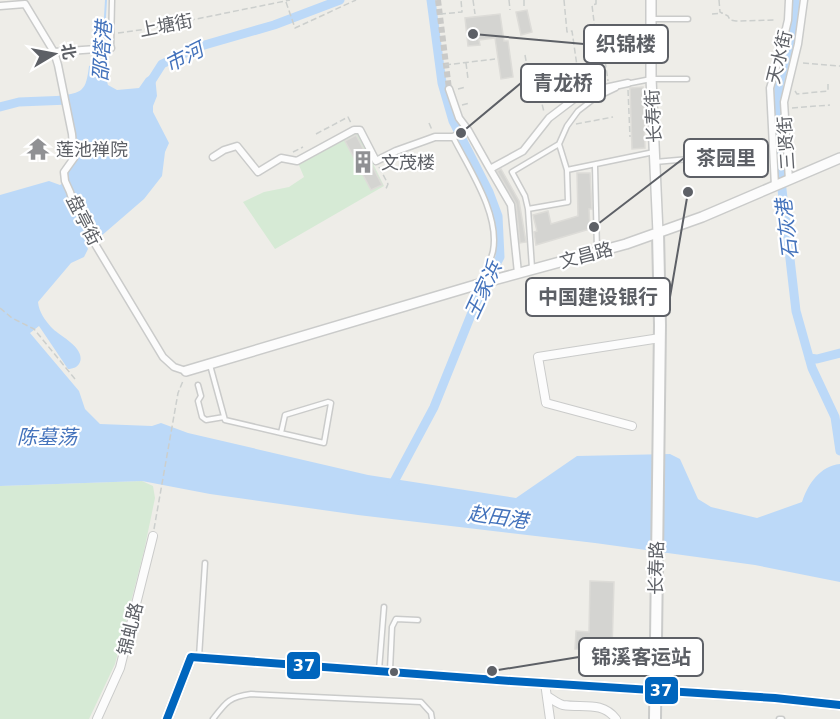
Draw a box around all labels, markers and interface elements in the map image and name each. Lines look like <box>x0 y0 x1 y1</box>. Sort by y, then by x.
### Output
street label: 上塘街 <box>137 10 195 40</box>
water label: 邵塔港 <box>88 17 116 82</box>
north arrow <box>24 24 84 84</box>
callout: 织锦楼 <box>584 25 668 63</box>
street label: 天水街 <box>762 28 796 86</box>
text: 织锦楼 <box>596 32 656 56</box>
water label: 市河 <box>161 35 211 77</box>
text: 北 <box>58 42 79 61</box>
callout: 青龙桥 <box>521 64 605 102</box>
text: 青龙桥 <box>533 71 593 95</box>
street label: 长寿街 <box>641 88 665 144</box>
street label: 三贤街 <box>774 115 798 171</box>
temple icon: 莲池禅院 <box>25 136 51 162</box>
place label: 莲池禅院 <box>56 139 128 160</box>
callout: 茶园里 <box>684 139 768 177</box>
text: 茶园里 <box>696 146 756 170</box>
building icon: 文茂楼 <box>350 149 376 175</box>
place label: 文茂楼 <box>381 152 435 173</box>
street label: 盘亭街 <box>62 191 106 249</box>
water label: 石灰港 <box>771 195 803 260</box>
street label: 文昌路 <box>557 238 615 272</box>
water label: 王家浜 <box>459 256 507 322</box>
callout: 中国建设银行 <box>526 278 670 316</box>
text: 中国建设银行 <box>538 285 658 309</box>
water label: 陈墓荡 <box>17 425 80 449</box>
water label: 赵田港 <box>467 501 532 533</box>
street label: 长寿路 <box>645 541 667 595</box>
street label: 锦虬路 <box>113 600 147 658</box>
callout: 锦溪客运站 <box>579 638 703 676</box>
text: 锦溪客运站 <box>591 645 691 669</box>
line badge: 37 <box>286 651 321 680</box>
text: 37 <box>293 656 315 675</box>
unlabelled marker <box>388 666 400 678</box>
line badge: 37 <box>644 676 679 705</box>
text: 37 <box>650 681 672 700</box>

